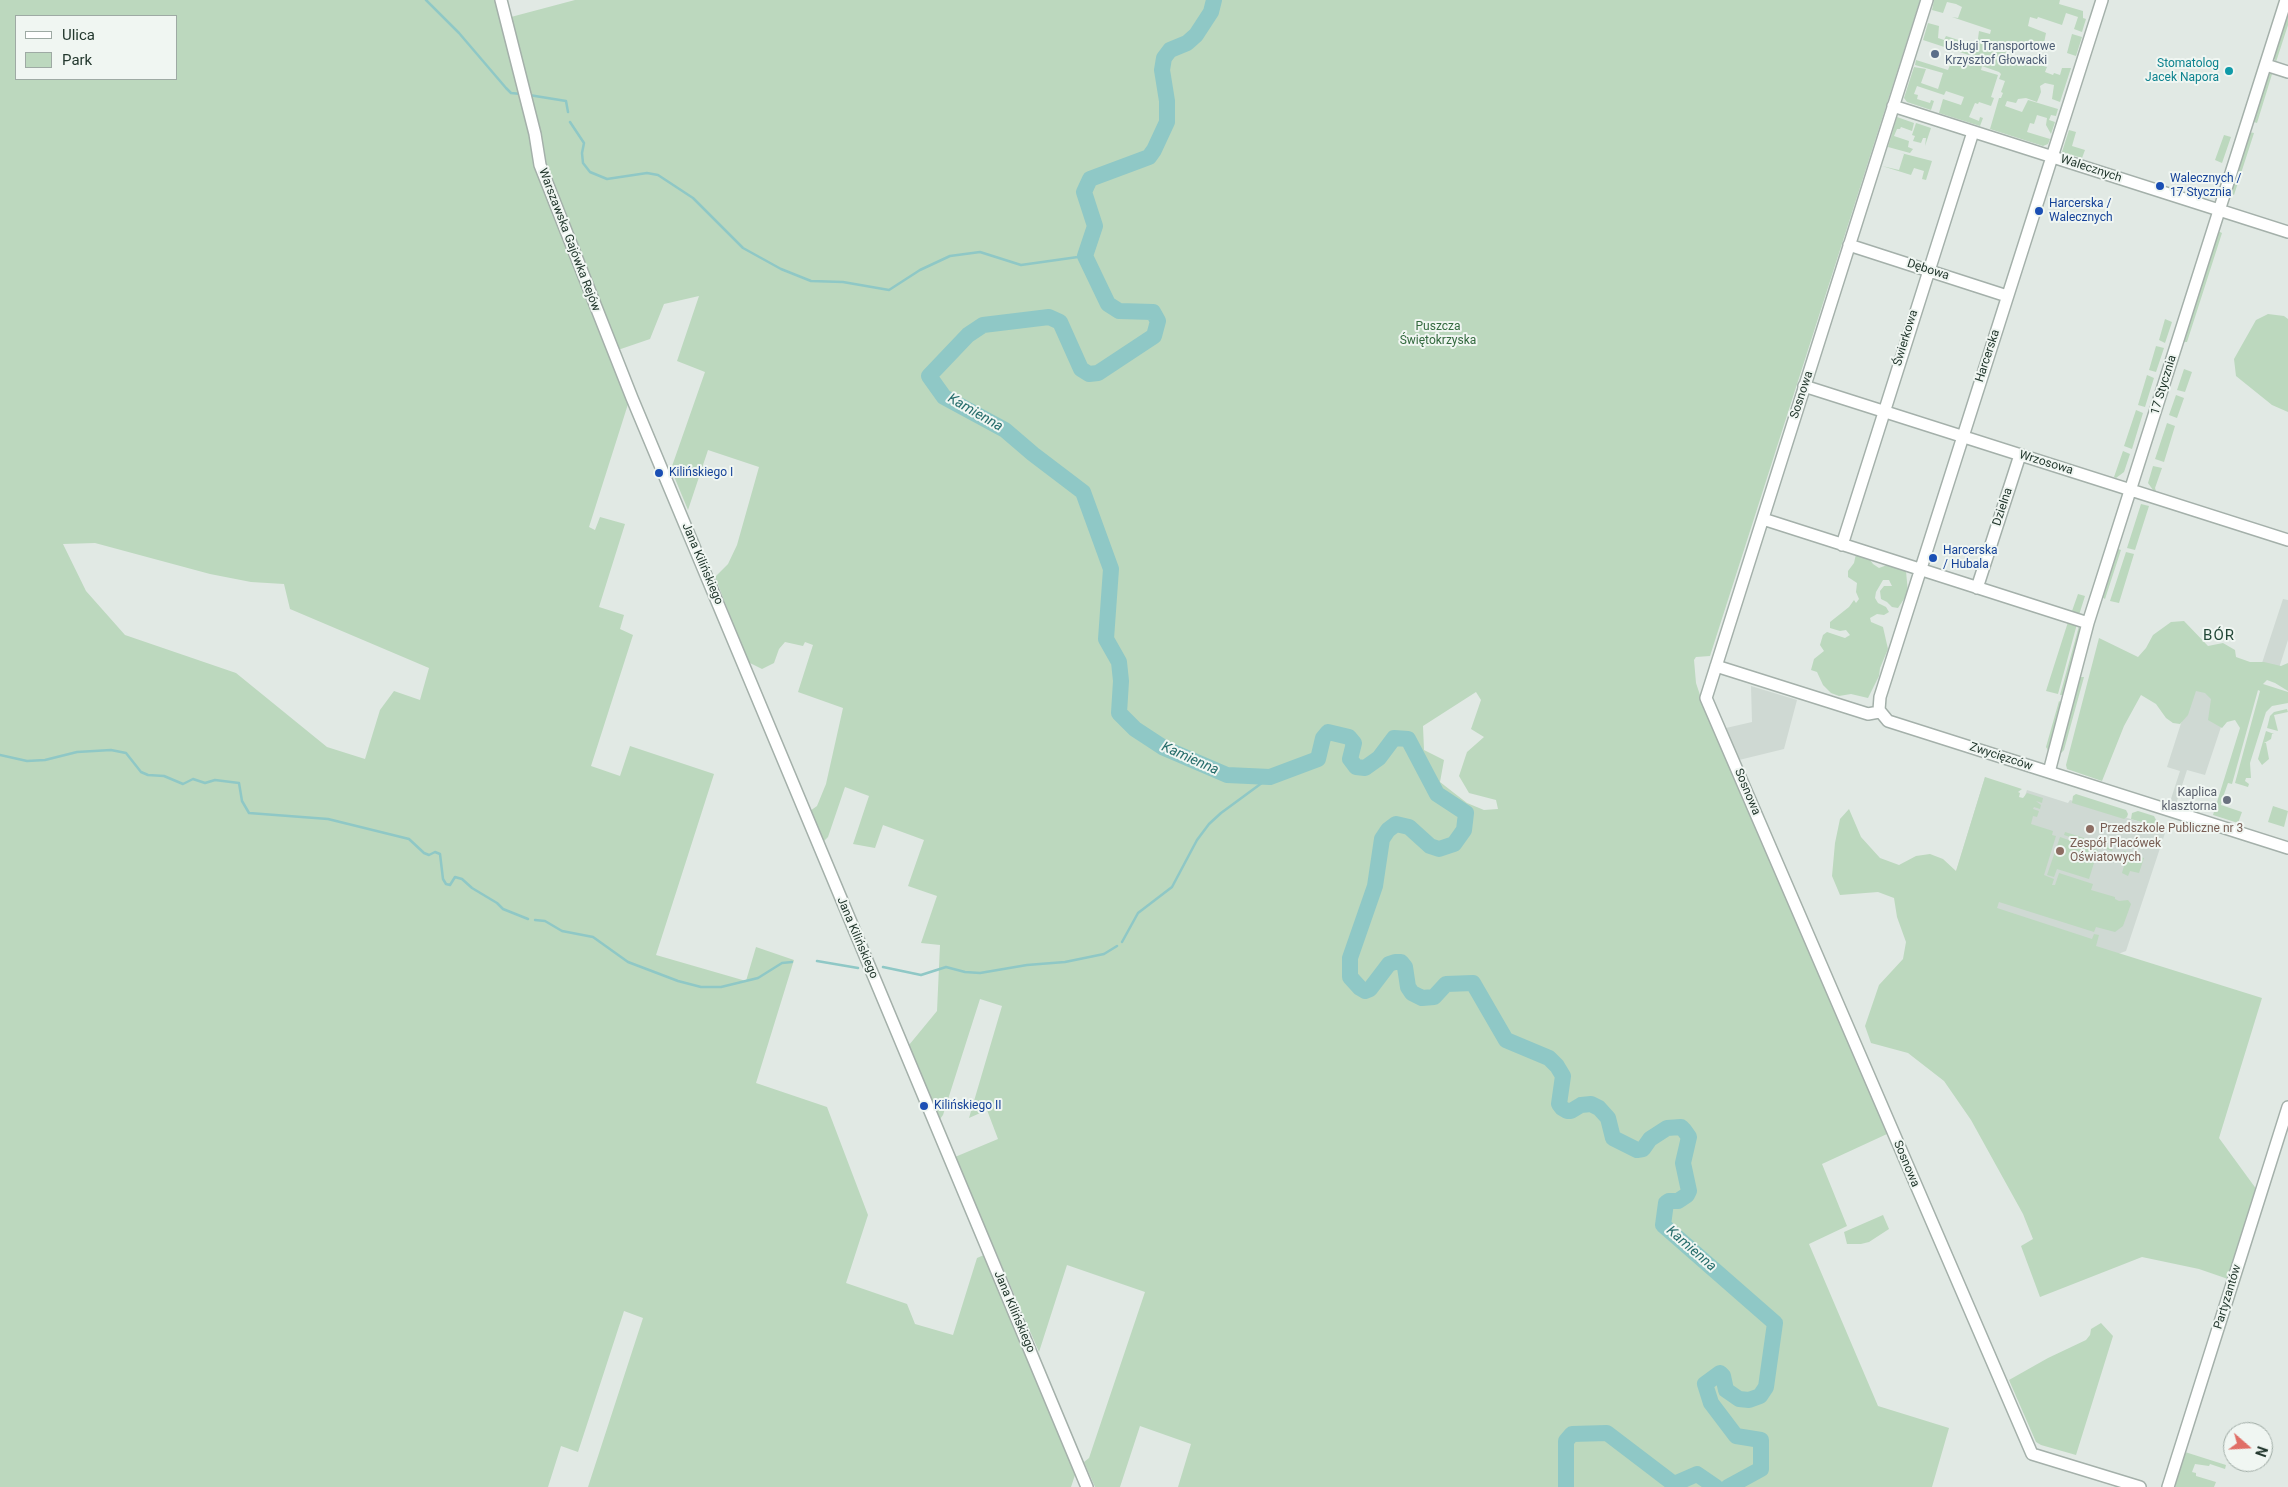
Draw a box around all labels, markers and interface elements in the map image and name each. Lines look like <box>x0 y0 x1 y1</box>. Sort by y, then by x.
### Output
legend <box>15 15 178 80</box>
text: Ulica <box>62 26 95 44</box>
place label: Usługi Transportowe Krzysztof Głowacki <box>1945 40 2055 68</box>
marker: Usługi Transportowe Krzysztof Głowacki <box>1929 48 1941 60</box>
text: Park <box>62 51 92 69</box>
place label: Stomatolog Jacek Napora <box>2145 57 2219 85</box>
marker: Stomatolog Jacek Napora <box>2223 65 2235 77</box>
street label: Walecznych <box>2059 152 2123 186</box>
street label: Warszawska Gajówka Rejów <box>535 166 603 314</box>
place label: Walecznych / 17 Stycznia <box>2170 172 2242 200</box>
marker: Walecznych / 17 Stycznia <box>2154 180 2166 192</box>
place label: Harcerska / Walecznych <box>2049 197 2113 225</box>
marker: Harcerska / Walecznych <box>2033 205 2045 217</box>
street label: Dębowa <box>1905 256 1951 284</box>
street label: Świerkowa <box>1891 308 1921 368</box>
park label: Puszcza Świętokrzyska <box>1400 320 1476 348</box>
street label: Harcerska <box>1973 328 2003 384</box>
street label: 17 Stycznia <box>2148 354 2180 416</box>
street label: Sosnowa <box>1788 369 1816 421</box>
water label: Kamienna <box>945 391 1005 435</box>
street label: Wrzosowa <box>2017 448 2075 478</box>
place label: Kilińskiego I <box>669 466 733 480</box>
marker: Kilińskiego I <box>653 467 665 479</box>
street label: Dzielna <box>1990 486 2016 528</box>
street label: Jana Kilińskiego <box>678 521 726 607</box>
place label: Harcerska / Hubala <box>1943 544 1998 572</box>
marker: Harcerska / Hubala <box>1927 552 1939 564</box>
district label: BÓR <box>2203 627 2235 645</box>
water label: Kamienna <box>1159 739 1221 779</box>
street label: Zwycięzców <box>1968 740 2034 774</box>
street label: Sosnowa <box>1731 767 1763 817</box>
place label: Kaplica klasztorna <box>2161 786 2217 814</box>
marker: Kaplica klasztorna <box>2221 794 2233 806</box>
place label: Przedszkole Publiczne nr 3 <box>2100 822 2243 836</box>
marker: Przedszkole Publiczne nr 3 <box>2084 823 2096 835</box>
place label: Zespół Placówek Oświatowych <box>2070 837 2161 865</box>
marker: Zespół Placówek Oświatowych <box>2054 845 2066 857</box>
street label: Jana Kilińskiego <box>833 895 881 981</box>
place label: Kilińskiego II <box>934 1099 1002 1113</box>
marker: Kilińskiego II <box>918 1100 930 1112</box>
street label: Sosnowa <box>1890 1139 1922 1189</box>
water label: Kamienna <box>1663 1223 1719 1275</box>
street label: Partyzantów <box>2211 1263 2245 1331</box>
street label: Jana Kilińskiego <box>990 1269 1038 1355</box>
north arrow <box>2223 1422 2273 1472</box>
text: N <box>2252 1444 2270 1459</box>

